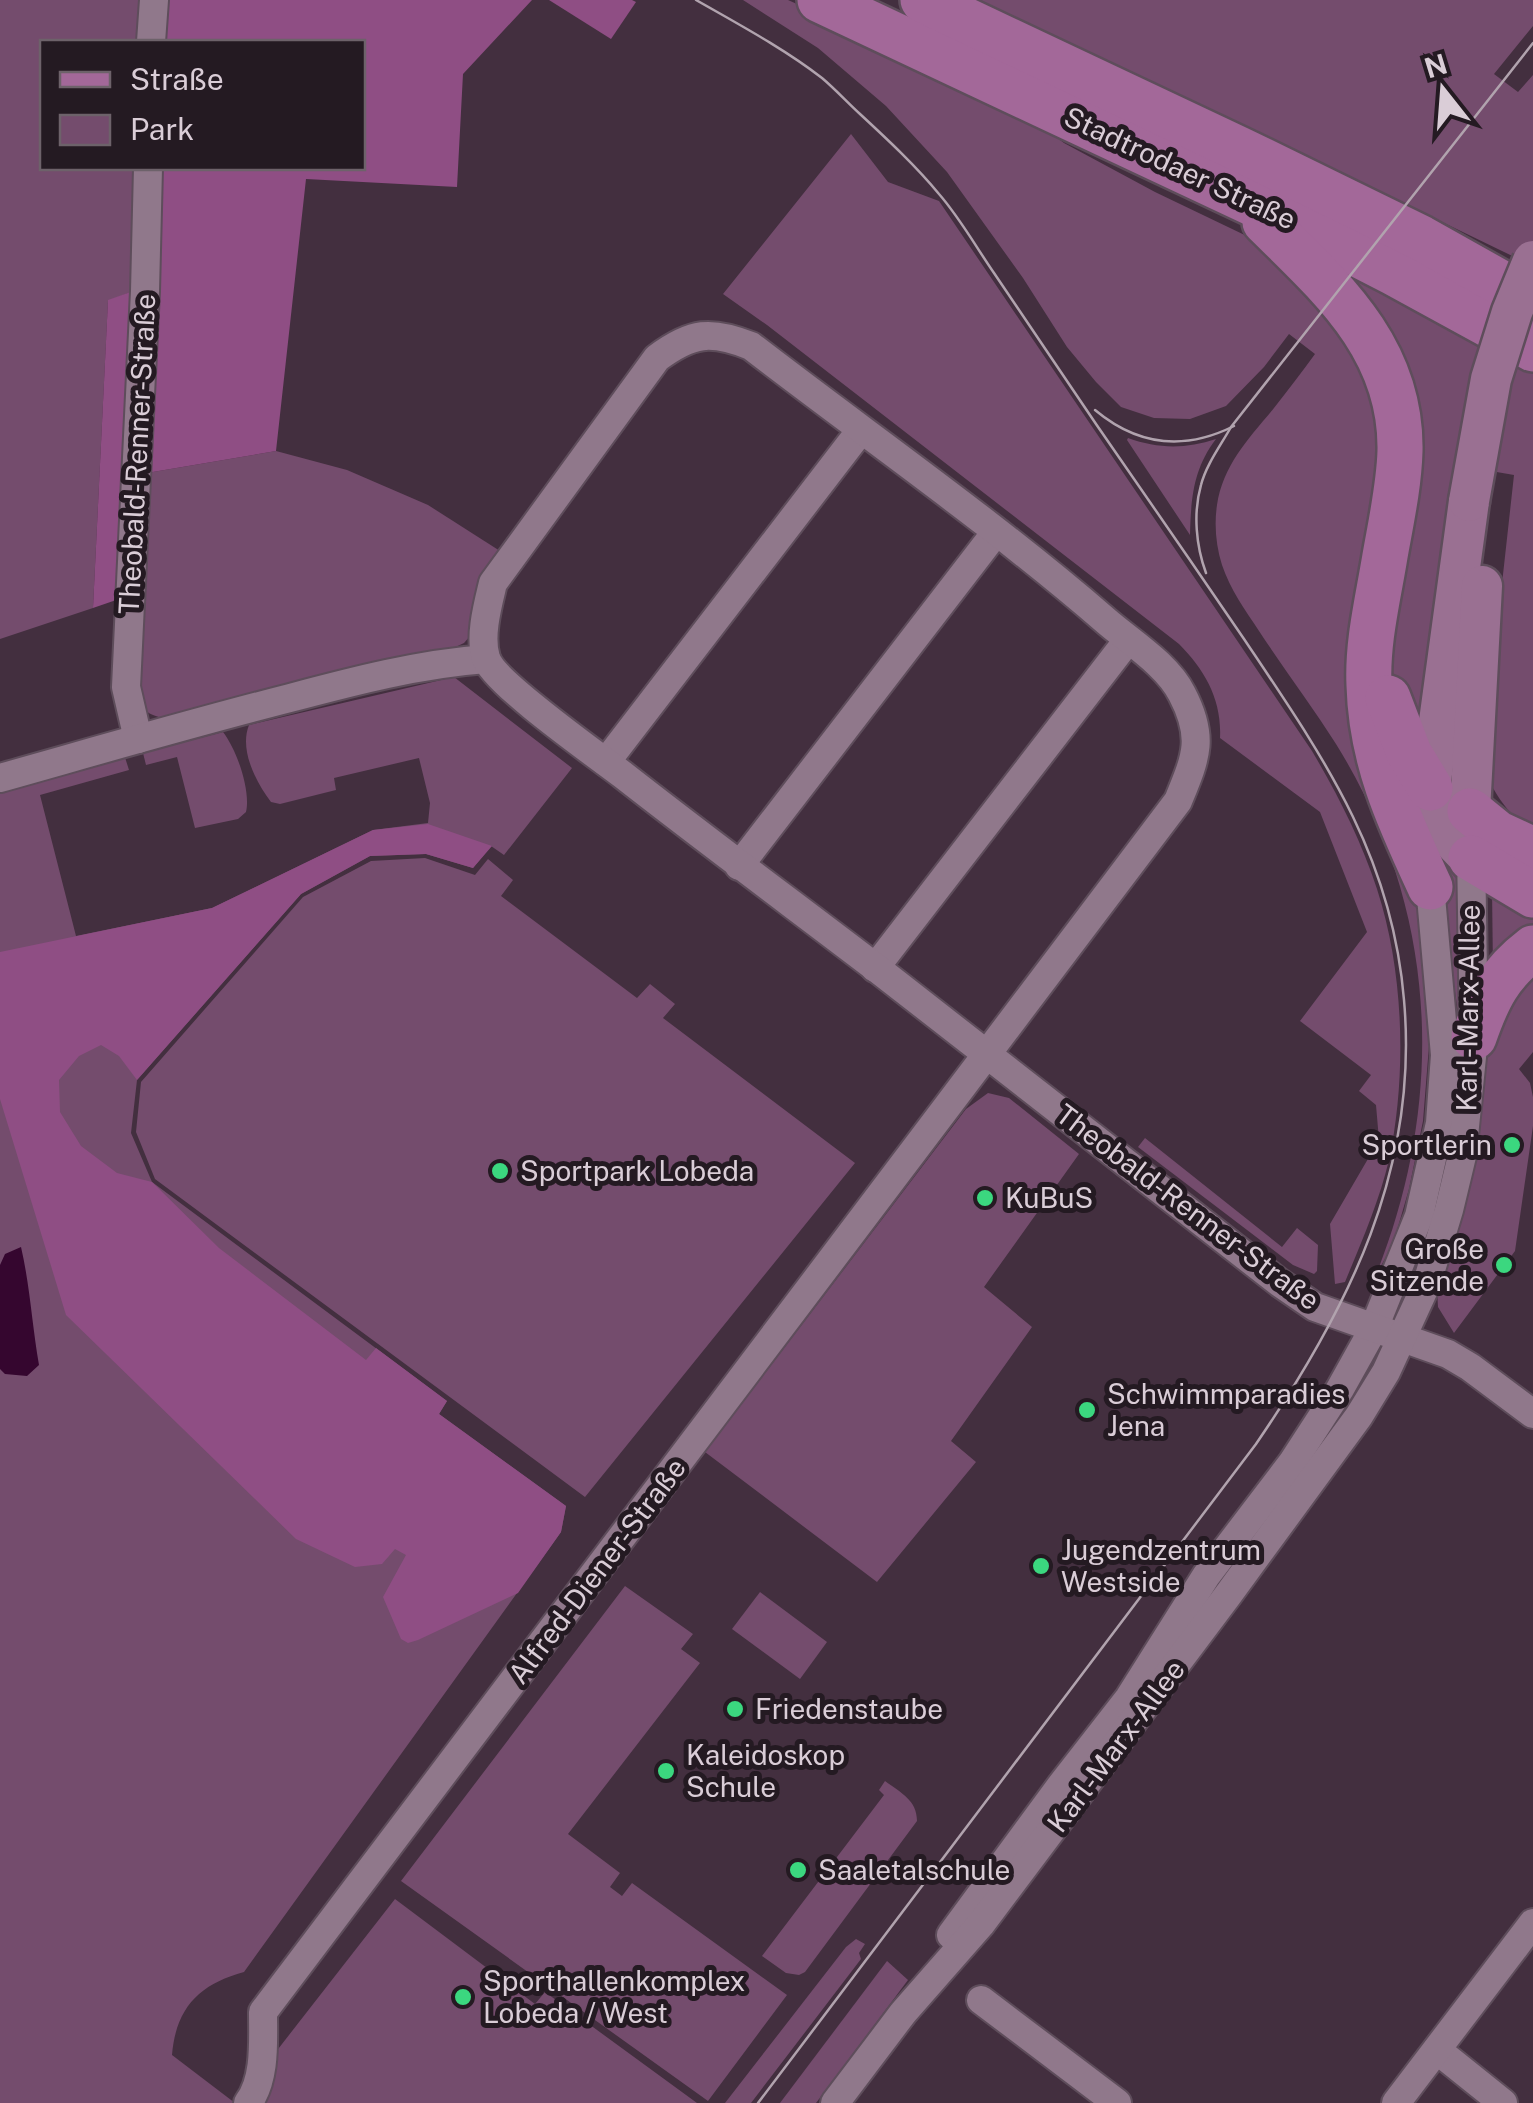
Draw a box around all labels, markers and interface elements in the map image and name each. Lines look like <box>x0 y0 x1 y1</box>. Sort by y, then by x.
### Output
legend <box>40 40 365 170</box>
north arrow <box>1393 40 1493 140</box>
text: N <box>1420 47 1451 85</box>
text: Straße <box>130 61 224 97</box>
street label: Stadtrodaer Straße <box>1059 99 1301 236</box>
text: Park <box>130 111 194 147</box>
street label: Theobald-Renner-Straße <box>112 293 161 615</box>
street label: Karl-Marx-Allee <box>1449 904 1486 1112</box>
street label: Theobald-Renner-Straße <box>1050 1097 1326 1316</box>
place label: Sportlerin <box>1361 1128 1492 1161</box>
marker: Sportlerin <box>1501 1134 1523 1156</box>
place label: Sportpark Lobeda <box>520 1154 754 1187</box>
marker: Sportpark Lobeda <box>489 1160 511 1182</box>
place label: KuBuS <box>1005 1181 1093 1214</box>
marker: KuBuS <box>974 1187 996 1209</box>
place label: Große Sitzende <box>1370 1232 1484 1297</box>
marker: Große Sitzende <box>1493 1254 1515 1276</box>
place label: Schwimmparadies Jena <box>1107 1377 1346 1442</box>
marker: Schwimmparadies Jena <box>1076 1399 1098 1421</box>
street label: Alfred-Diener-Straße <box>501 1451 692 1690</box>
place label: Jugendzentrum Westside <box>1061 1533 1261 1598</box>
marker: Jugendzentrum Westside <box>1030 1555 1052 1577</box>
street label: Karl-Marx-Allee <box>1040 1653 1191 1838</box>
place label: Friedenstaube <box>755 1692 943 1725</box>
marker: Friedenstaube <box>724 1698 746 1720</box>
place label: Kaleidoskop Schule <box>686 1738 845 1803</box>
marker: Kaleidoskop Schule <box>655 1760 677 1782</box>
place label: Saaletalschule <box>818 1853 1010 1886</box>
marker: Saaletalschule <box>787 1859 809 1881</box>
place label: Sporthallenkomplex Lobeda / West <box>483 1964 745 2029</box>
marker: Sporthallenkomplex Lobeda / West <box>452 1986 474 2008</box>

